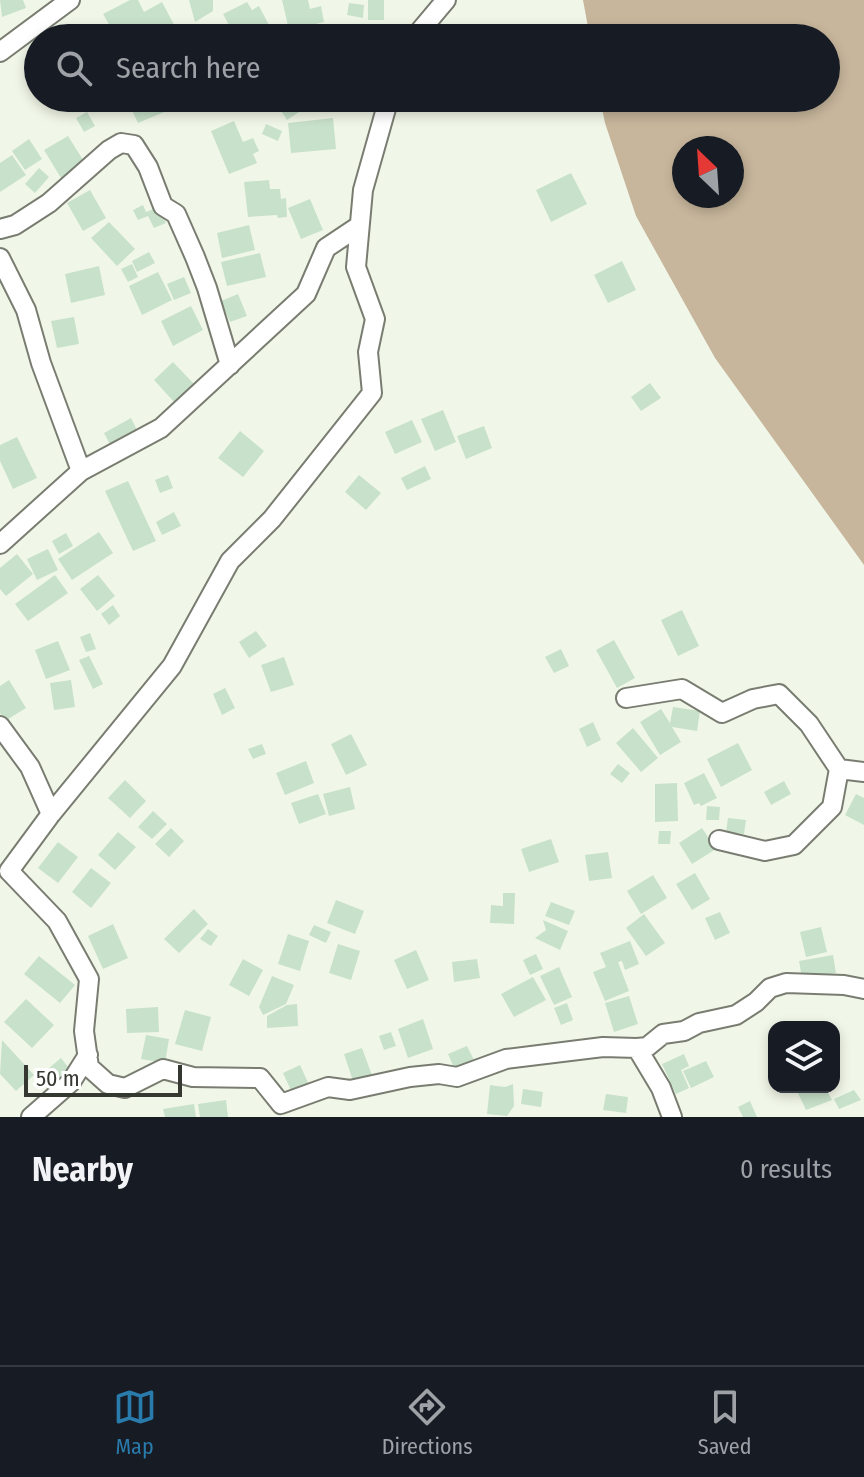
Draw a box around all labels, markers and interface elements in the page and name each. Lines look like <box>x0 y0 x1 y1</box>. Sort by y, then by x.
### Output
search box <box>24 24 840 112</box>
icon: search <box>52 46 96 90</box>
text: Search here <box>116 50 261 86</box>
north arrow <box>672 136 744 208</box>
map controls <box>768 1021 840 1093</box>
button: layers <box>768 1021 840 1093</box>
scale bar <box>24 1061 182 1097</box>
text: 50 m <box>36 1065 80 1092</box>
text: Nearby <box>32 1149 133 1190</box>
text: 0 results <box>740 1154 832 1185</box>
tab: Map <box>113 1385 157 1460</box>
tab: Directions <box>382 1385 473 1460</box>
tab: Saved <box>698 1385 751 1460</box>

